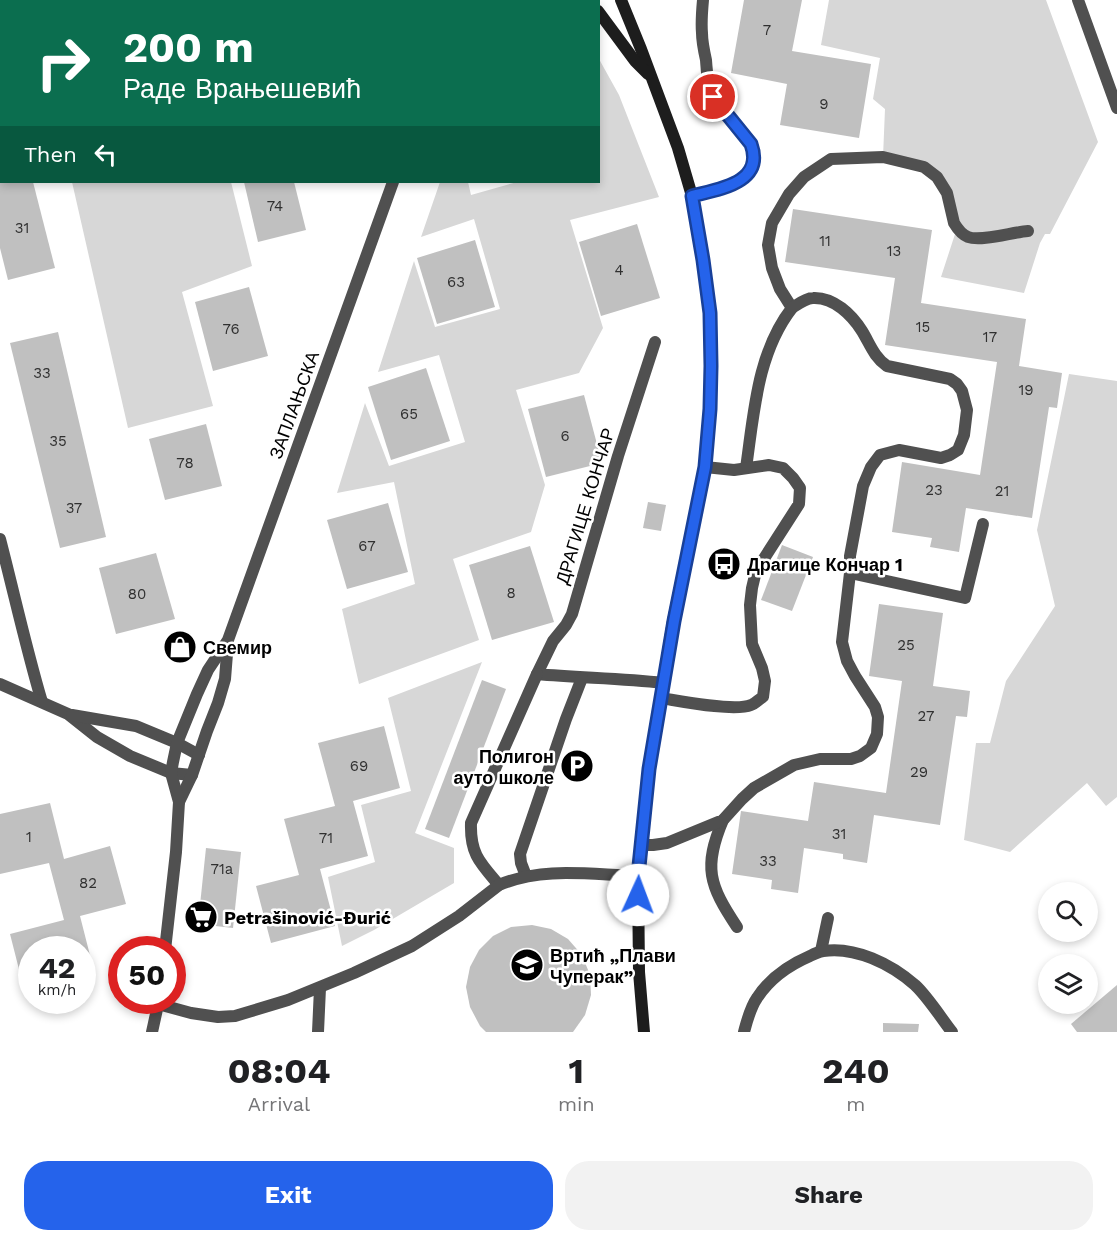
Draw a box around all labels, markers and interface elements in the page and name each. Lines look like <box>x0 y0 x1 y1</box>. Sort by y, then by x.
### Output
house number: 7 <box>763 21 771 39</box>
text: 200 m <box>123 23 254 72</box>
icon: right <box>24 24 102 102</box>
pin <box>687 71 738 122</box>
text: Раде Врањешевић <box>123 73 361 105</box>
icon: arrive <box>696 80 729 113</box>
house number: 9 <box>819 95 829 113</box>
icon: left <box>89 138 122 171</box>
text: Then <box>24 142 77 167</box>
house number: 74 <box>267 197 283 215</box>
house number: 31 <box>15 219 29 237</box>
house number: 11 <box>819 232 831 250</box>
house number: 13 <box>887 242 901 260</box>
house number: 4 <box>614 261 624 279</box>
house number: 63 <box>447 273 465 291</box>
house number: 15 <box>916 318 930 336</box>
house number: 76 <box>222 320 240 338</box>
house number: 17 <box>983 328 997 346</box>
street label: ЗАПЛАЊСКА <box>265 348 323 462</box>
house number: 33 <box>33 364 51 382</box>
house number: 19 <box>1018 381 1034 399</box>
house number: 65 <box>400 405 418 423</box>
street label: ДРАГИЦЕ КОНЧАР <box>551 425 619 587</box>
house number: 6 <box>560 427 570 445</box>
house number: 35 <box>49 432 67 450</box>
house number: 78 <box>176 454 194 472</box>
house number: 23 <box>925 481 943 499</box>
house number: 21 <box>995 482 1009 500</box>
house number: 37 <box>66 499 82 517</box>
house number: 67 <box>358 537 376 555</box>
bus stop icon: Драгице Кончар 1 <box>706 546 742 582</box>
place label: Драгице Кончар 1 <box>747 554 903 575</box>
house number: 8 <box>506 584 516 602</box>
house number: 80 <box>128 585 146 603</box>
shop icon: Свемир <box>162 629 198 665</box>
house number: 25 <box>897 636 915 654</box>
place label: Свемир <box>203 637 272 658</box>
house number: 27 <box>918 707 934 725</box>
place label: Полигон ауто школе <box>454 746 554 788</box>
parking icon: Полигон ауто школе <box>559 748 595 784</box>
house number: 69 <box>350 757 368 775</box>
house number: 29 <box>910 763 928 781</box>
house number: 31 <box>832 825 846 843</box>
house number: 1 <box>26 828 32 846</box>
house number: 71 <box>319 829 333 847</box>
house number: 33 <box>759 852 777 870</box>
house number: 71a <box>211 860 234 878</box>
position arrow <box>606 863 670 927</box>
house number: 82 <box>79 874 97 892</box>
map controls <box>1038 882 1098 1014</box>
button: search <box>1038 882 1098 942</box>
supermarket icon: Petrašinović-Đurić <box>183 899 219 935</box>
place label: Petrašinović-Đurić <box>224 907 391 928</box>
speed limit sign: 50 <box>108 936 186 1014</box>
place label: Вртић „Плави Чуперак” <box>550 945 676 987</box>
school or university icon: Вртић „Плави Чуперак” <box>509 947 545 983</box>
text: 42 <box>39 950 75 985</box>
button: layers <box>1038 954 1098 1014</box>
text: km/h <box>38 981 76 999</box>
text: 08:04 <box>227 1050 331 1092</box>
text: 1 <box>569 1050 584 1092</box>
text: 240 <box>822 1050 890 1092</box>
text: Arrival <box>248 1092 310 1116</box>
text: min <box>558 1092 595 1116</box>
text: m <box>846 1092 865 1116</box>
button: Exit <box>24 1161 553 1230</box>
button: Share <box>565 1161 1093 1230</box>

